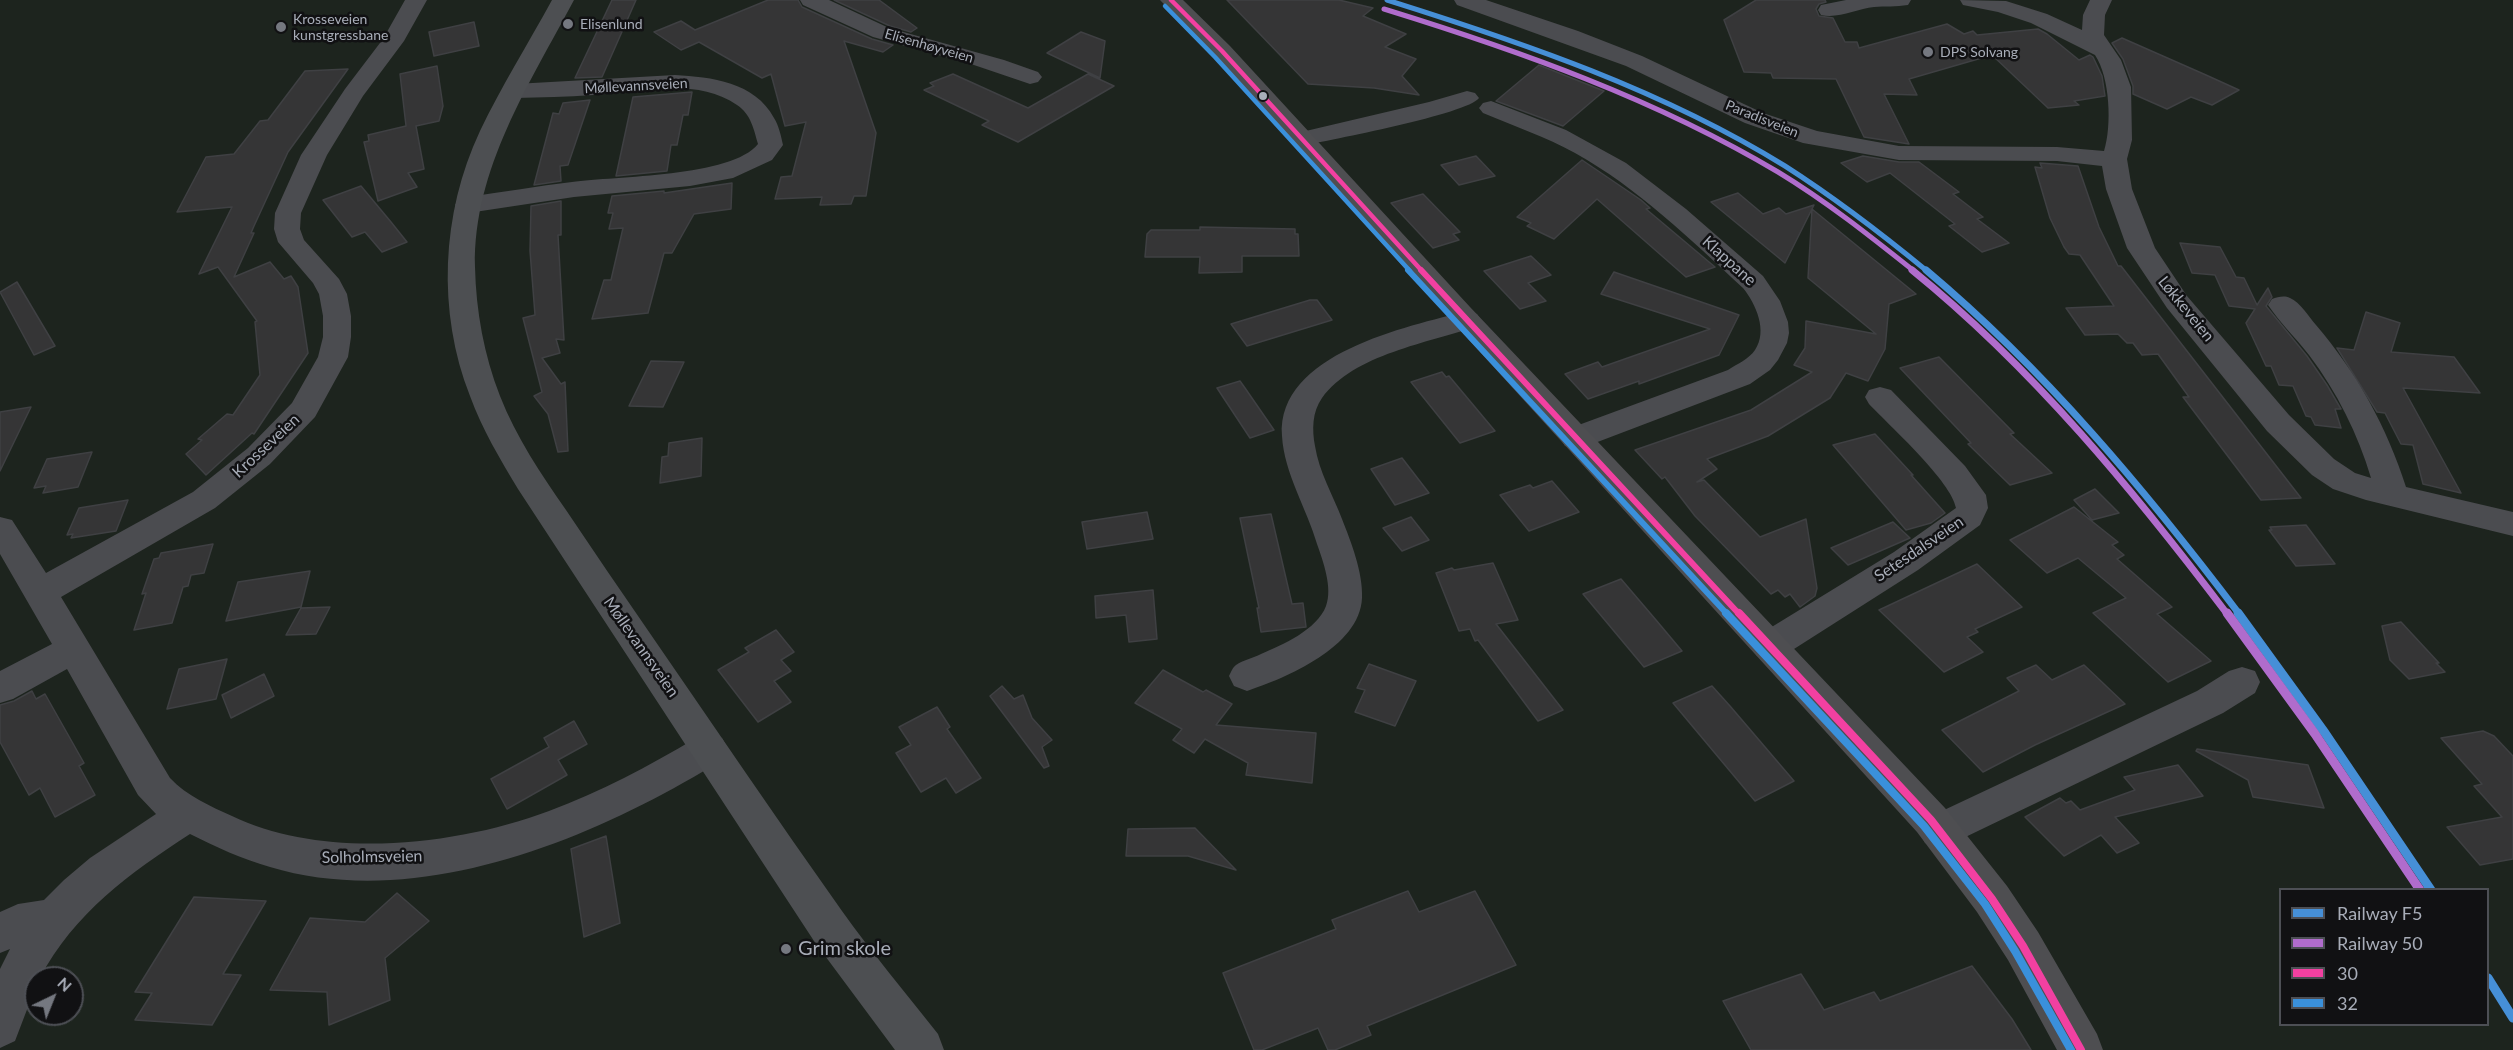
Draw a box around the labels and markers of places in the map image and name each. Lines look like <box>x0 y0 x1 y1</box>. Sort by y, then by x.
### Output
place label: Krosseveien kunstgressbane <box>293 11 388 44</box>
place label: Elisenlund <box>580 16 643 32</box>
marker: Elisenlund <box>561 17 575 31</box>
marker: Krosseveien kunstgressbane <box>274 20 288 34</box>
place label: DPS Solvang <box>1940 44 2018 60</box>
marker: DPS Solvang <box>1921 45 1935 59</box>
unlabelled marker <box>1257 90 1269 102</box>
place label: Grim skole <box>798 937 891 961</box>
marker: Grim skole <box>779 942 793 956</box>

